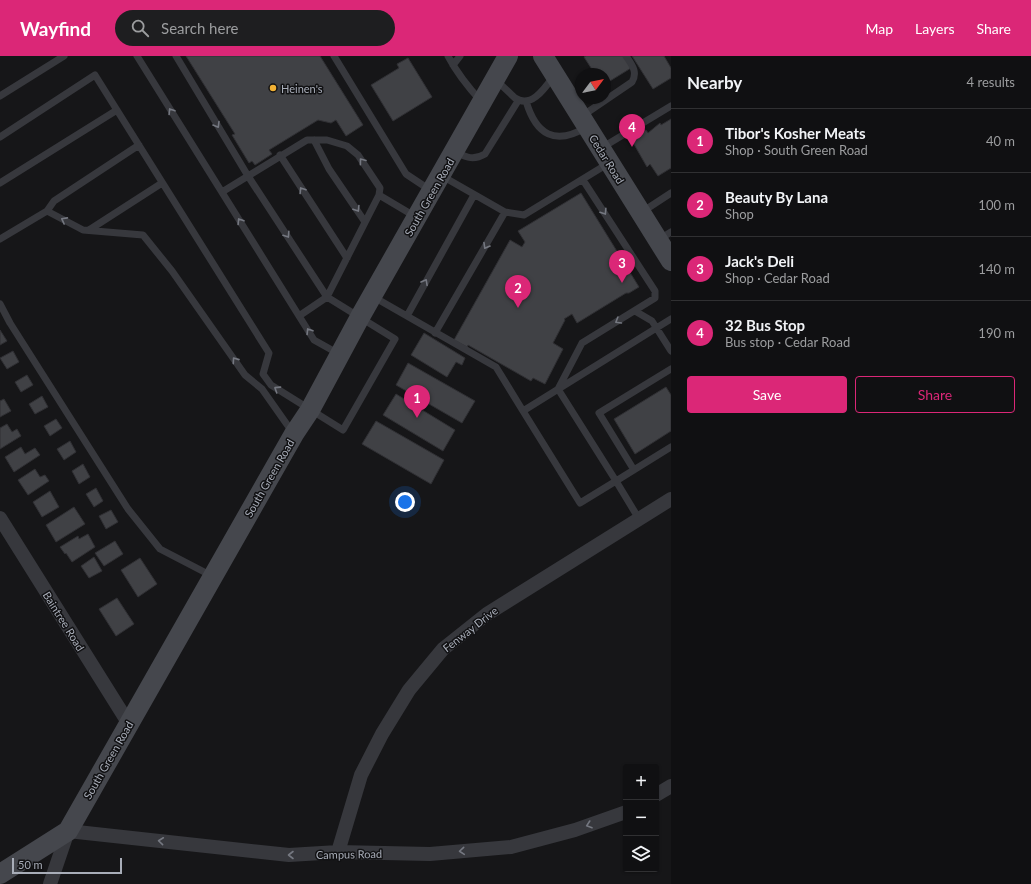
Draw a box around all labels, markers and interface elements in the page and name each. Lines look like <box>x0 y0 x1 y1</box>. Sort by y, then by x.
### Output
search box <box>115 10 395 46</box>
text: Wayfind <box>20 17 91 40</box>
icon: search <box>129 17 151 39</box>
text: Search here <box>161 19 238 37</box>
text: Map <box>865 20 893 37</box>
text: Layers <box>915 20 955 37</box>
text: Share <box>977 20 1011 37</box>
north arrow <box>575 68 611 104</box>
text: Nearby <box>687 72 742 93</box>
text: 4 results <box>967 74 1015 90</box>
place label: Heinen's <box>281 82 323 95</box>
marker: Heinen's <box>268 83 278 93</box>
one-way arrow <box>168 108 176 115</box>
pin: 4 <box>619 114 645 147</box>
one-way arrow <box>213 121 220 128</box>
text: Tibor's Kosher Meats <box>725 124 866 142</box>
street label: Cedar Road <box>587 132 627 186</box>
text: 1 <box>696 133 704 149</box>
text: 40 m <box>986 133 1015 149</box>
text: Shop · South Green Road <box>725 142 868 158</box>
street label: South Green Road <box>401 156 457 238</box>
one-way arrow <box>360 159 367 166</box>
one-way arrow <box>300 188 307 195</box>
text: Beauty By Lana <box>725 188 828 206</box>
text: 2 <box>696 197 704 213</box>
text: 100 m <box>978 197 1015 213</box>
one-way arrow <box>352 205 359 212</box>
text: Shop <box>725 206 754 222</box>
one-way arrow <box>600 208 607 215</box>
one-way arrow <box>61 217 68 225</box>
one-way arrow <box>237 218 245 225</box>
one-way arrow <box>282 231 289 238</box>
one-way arrow <box>483 242 490 249</box>
pin: 3 <box>609 250 635 283</box>
text: Jack's Deli <box>725 252 794 270</box>
text: 3 <box>696 261 704 277</box>
text: 140 m <box>978 261 1015 277</box>
text: Shop · Cedar Road <box>725 270 830 286</box>
pin: 2 <box>505 275 531 308</box>
one-way arrow <box>421 279 428 286</box>
one-way arrow <box>615 316 622 323</box>
text: 32 Bus Stop <box>725 316 805 334</box>
text: 4 <box>696 325 704 341</box>
text: 190 m <box>978 325 1015 341</box>
one-way arrow <box>306 328 314 335</box>
text: Bus stop · Cedar Road <box>725 334 850 350</box>
one-way arrow <box>233 358 240 365</box>
button: Save <box>687 376 847 413</box>
button: Share <box>855 376 1015 413</box>
pin: 1 <box>404 385 430 418</box>
one-way arrow <box>274 386 281 394</box>
street label: South Green Road <box>241 437 297 519</box>
your location <box>395 492 415 512</box>
street label: Baintree Road <box>41 589 87 653</box>
street label: Fenway Drive <box>440 603 500 654</box>
street label: South Green Road <box>80 719 136 801</box>
map controls <box>623 764 659 872</box>
button: + <box>623 764 659 800</box>
button: − <box>623 800 659 836</box>
one-way arrow <box>586 821 593 829</box>
button: layers <box>623 836 659 872</box>
one-way arrow <box>158 837 164 846</box>
street label: Campus Road <box>316 847 382 861</box>
one-way arrow <box>459 847 465 856</box>
one-way arrow <box>288 851 294 859</box>
scale bar <box>12 856 122 875</box>
text: 50 m <box>18 858 43 871</box>

